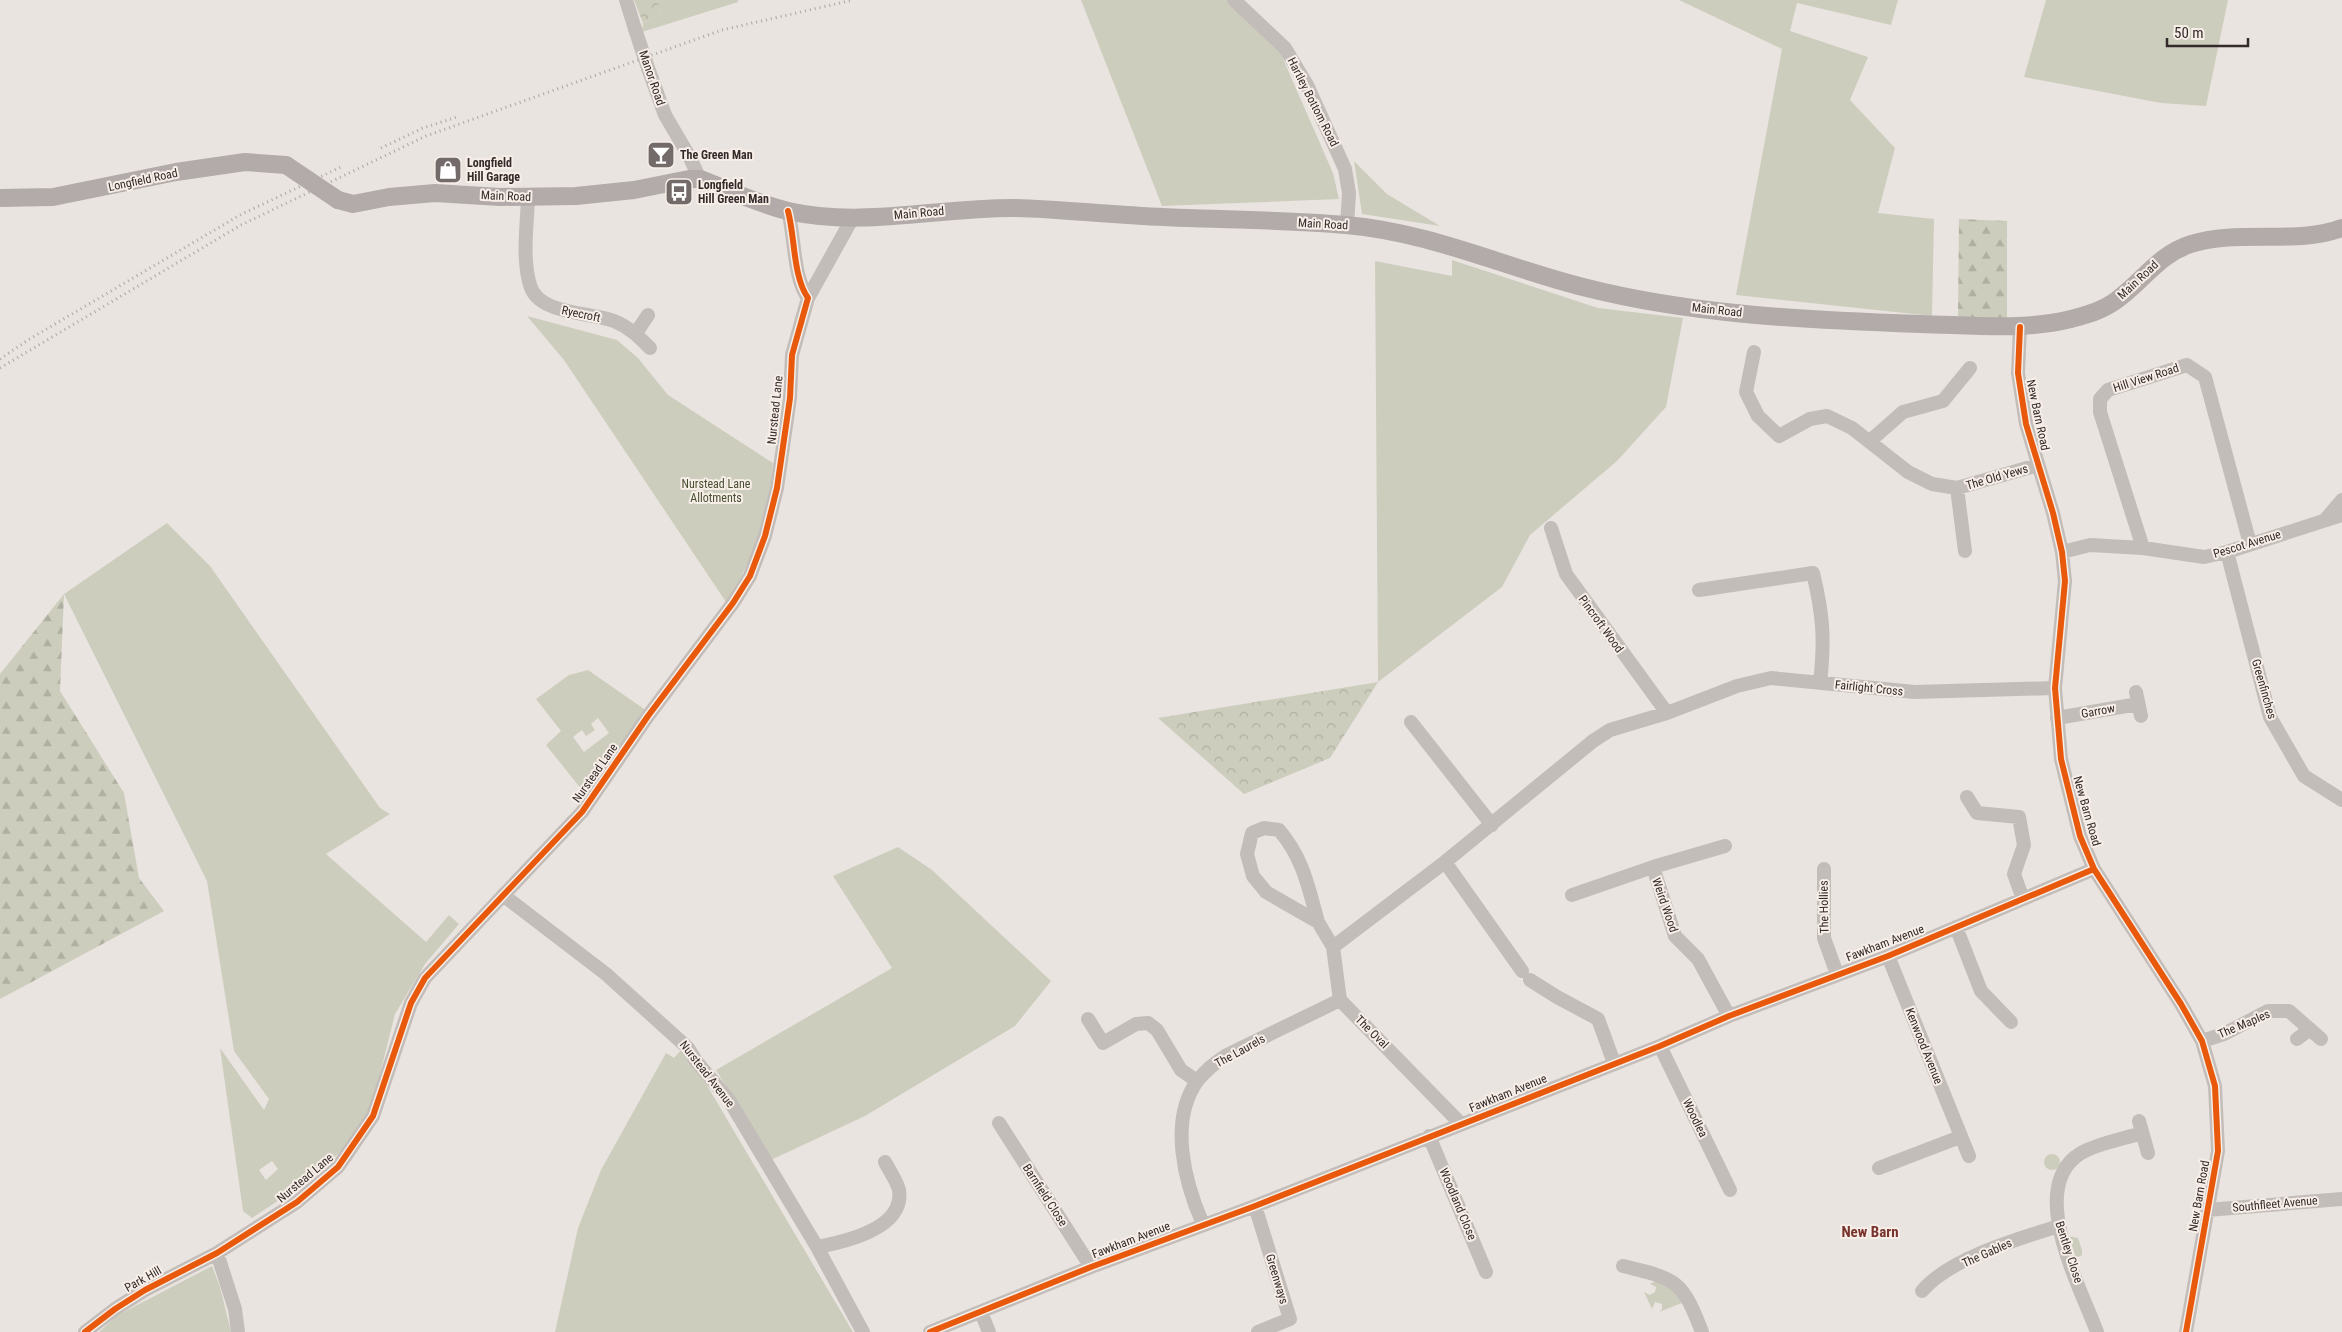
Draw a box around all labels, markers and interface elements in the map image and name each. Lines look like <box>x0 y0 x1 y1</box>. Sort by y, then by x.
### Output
scale bar <box>2167 15 2248 47</box>
text: 50 m <box>2174 24 2204 42</box>
street label: Manor Road <box>636 49 668 107</box>
street label: Hartley Bottom Road <box>1284 55 1342 149</box>
bar icon: The Green Man <box>646 140 676 170</box>
place label: The Green Man <box>680 148 753 162</box>
shop icon: Longfield Hill Garage <box>433 155 463 185</box>
place label: Longfield Hill Garage <box>467 156 520 184</box>
street label: Longfield Road <box>107 166 179 194</box>
bus stop icon: Longfield Hill Green Man <box>664 177 694 207</box>
place label: Longfield Hill Green Man <box>698 178 769 206</box>
street label: Main Road <box>481 188 531 204</box>
street label: Main Road <box>893 204 945 222</box>
street label: Main Road <box>1298 216 1348 232</box>
street label: Main Road <box>2115 258 2161 302</box>
street label: Main Road <box>1691 300 1743 320</box>
street label: Ryecroft <box>560 303 602 325</box>
street label: Hill View Road <box>2111 361 2181 395</box>
street label: Nurstead Lane <box>764 375 786 445</box>
street label: New Barn Road <box>2024 378 2052 452</box>
street label: The Old Yews <box>1964 461 2030 493</box>
park label: Nurstead Lane Allotments <box>682 477 751 505</box>
street label: Pescot Avenue <box>2211 527 2283 561</box>
street label: Pincroft Wood <box>1576 593 1626 655</box>
street label: Greenfinches <box>2249 657 2279 721</box>
street label: Fairlight Cross <box>1834 677 1904 699</box>
street label: Garrow <box>2080 701 2116 721</box>
street label: Nurstead Lane <box>570 740 621 805</box>
street label: New Barn Road <box>2070 774 2104 848</box>
street label: Weird Wood <box>1649 876 1681 934</box>
street label: The Hollies <box>1817 880 1831 934</box>
street label: Fawkham Avenue <box>1844 922 1926 964</box>
street label: Kenwood Avenue <box>1902 1006 1946 1086</box>
street label: The Maples <box>2216 1007 2272 1041</box>
street label: The Oval <box>1352 1012 1392 1052</box>
street label: The Laurels <box>1213 1032 1267 1070</box>
street label: Nurstead Avenue <box>677 1038 738 1110</box>
street label: Fawkham Avenue <box>1467 1071 1549 1115</box>
street label: Woodlea <box>1680 1096 1710 1140</box>
street label: Nurstead Lane <box>274 1150 336 1206</box>
street label: New Barn Road <box>2186 1159 2212 1233</box>
street label: Barnfield Close <box>1020 1161 1071 1229</box>
street label: Woodland Close <box>1437 1166 1480 1242</box>
street label: Southfleet Avenue <box>2232 1193 2319 1215</box>
street label: Fawkham Avenue <box>1090 1219 1172 1261</box>
street label: Bentley Close <box>2052 1219 2086 1285</box>
district label: New Barn <box>1841 1223 1899 1241</box>
street label: The Gables <box>1960 1236 2014 1270</box>
street label: Greenways <box>1263 1252 1291 1306</box>
street label: Park Hill <box>122 1263 164 1295</box>

